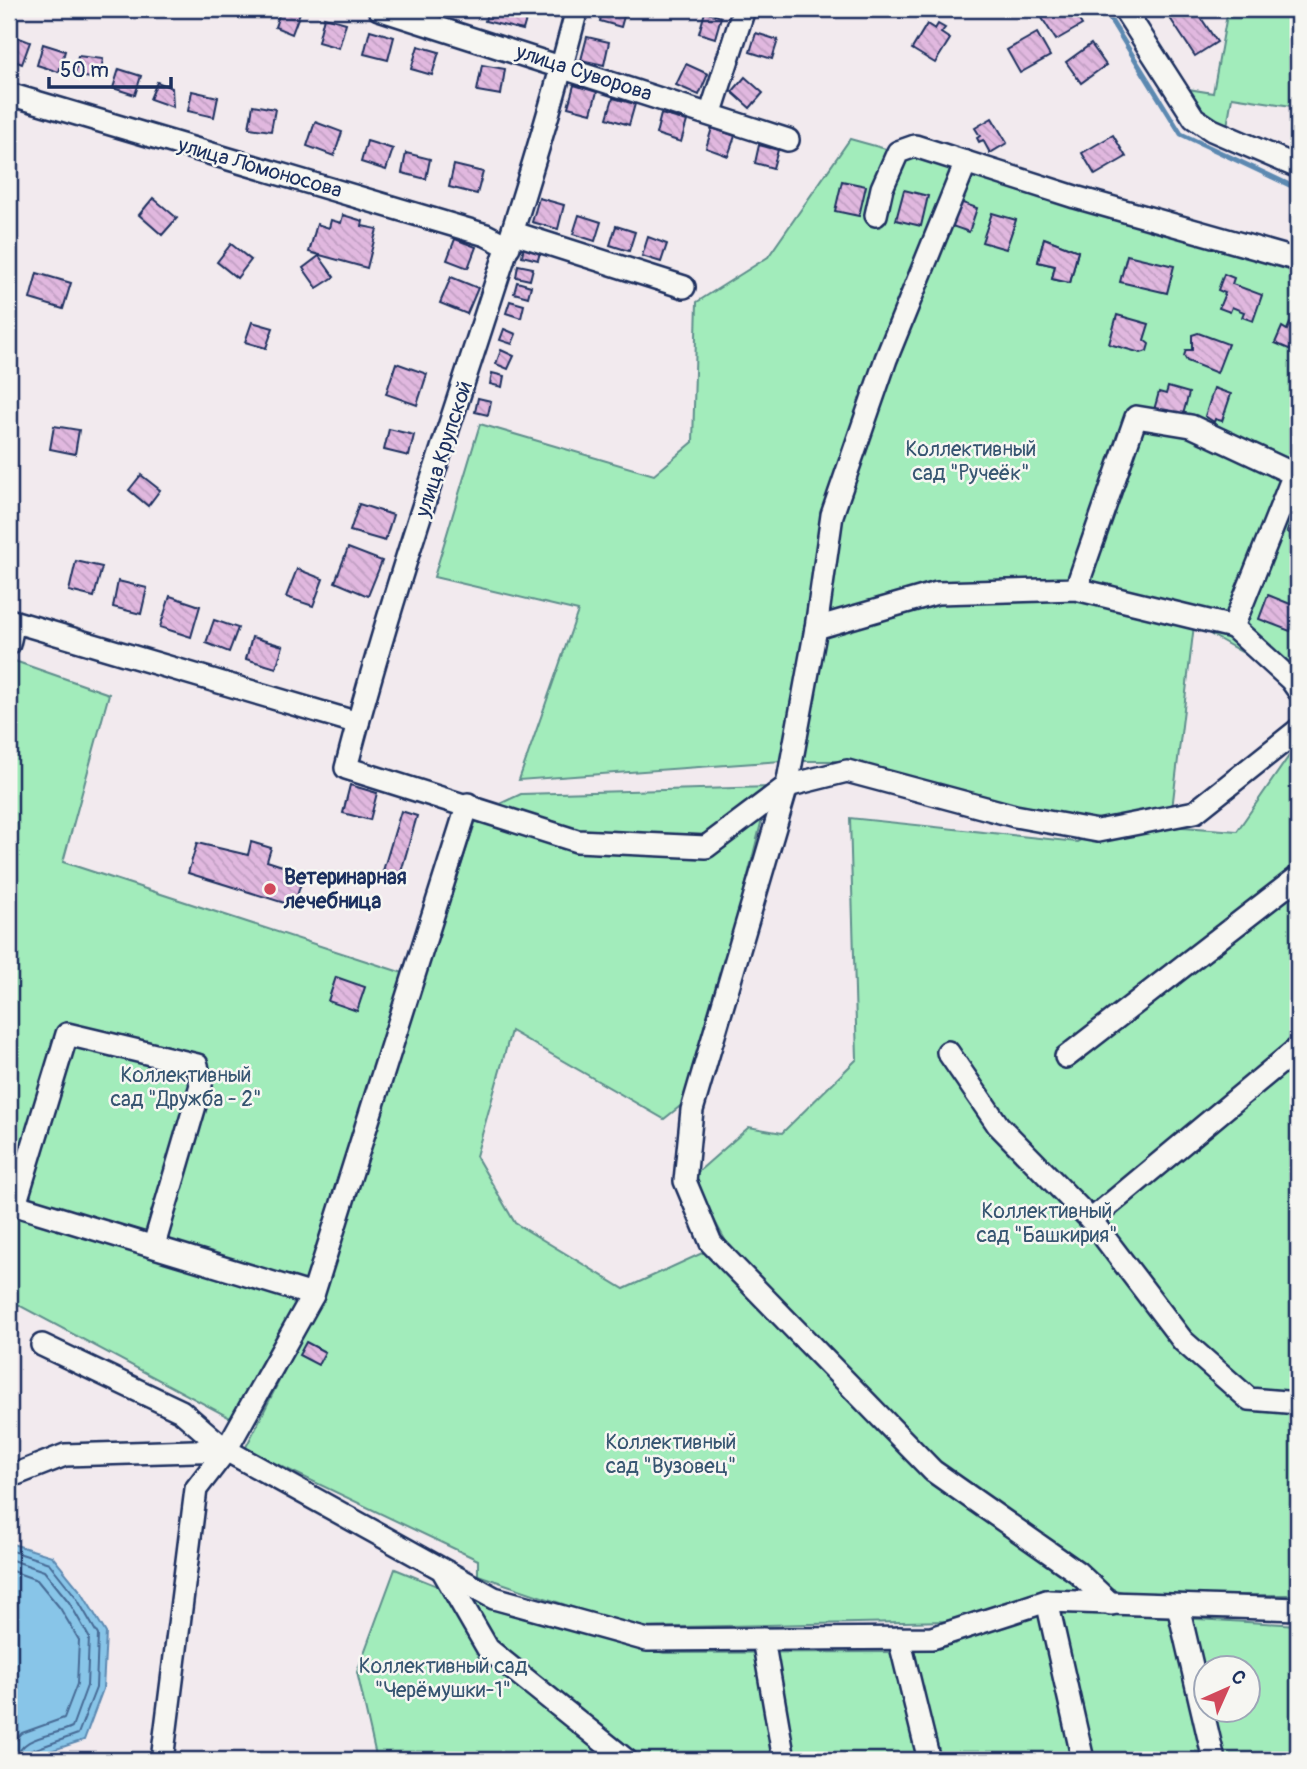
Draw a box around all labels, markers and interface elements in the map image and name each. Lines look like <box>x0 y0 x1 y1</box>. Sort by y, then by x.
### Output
street label: улица Суворова <box>512 38 656 108</box>
scale bar <box>49 46 172 90</box>
text: 50 m <box>60 57 109 84</box>
street label: улица Ломоносова <box>174 131 345 204</box>
street label: улица Крупской <box>409 378 479 521</box>
park label: Коллективный сад "Ручеёк" <box>906 436 1036 487</box>
place label: Ветеринарная лечебница <box>283 864 407 915</box>
marker: Ветеринарная лечебница <box>262 881 278 897</box>
park label: Коллективный сад "Дружба - 2" <box>110 1062 262 1113</box>
park label: Коллективный сад "Башкирия" <box>976 1198 1118 1249</box>
park label: Коллективный сад "Вузовец" <box>606 1429 736 1480</box>
park label: Коллективный сад "Черёмушки-1" <box>359 1653 528 1704</box>
north arrow <box>1192 1654 1262 1724</box>
text: С <box>1226 1665 1251 1691</box>

